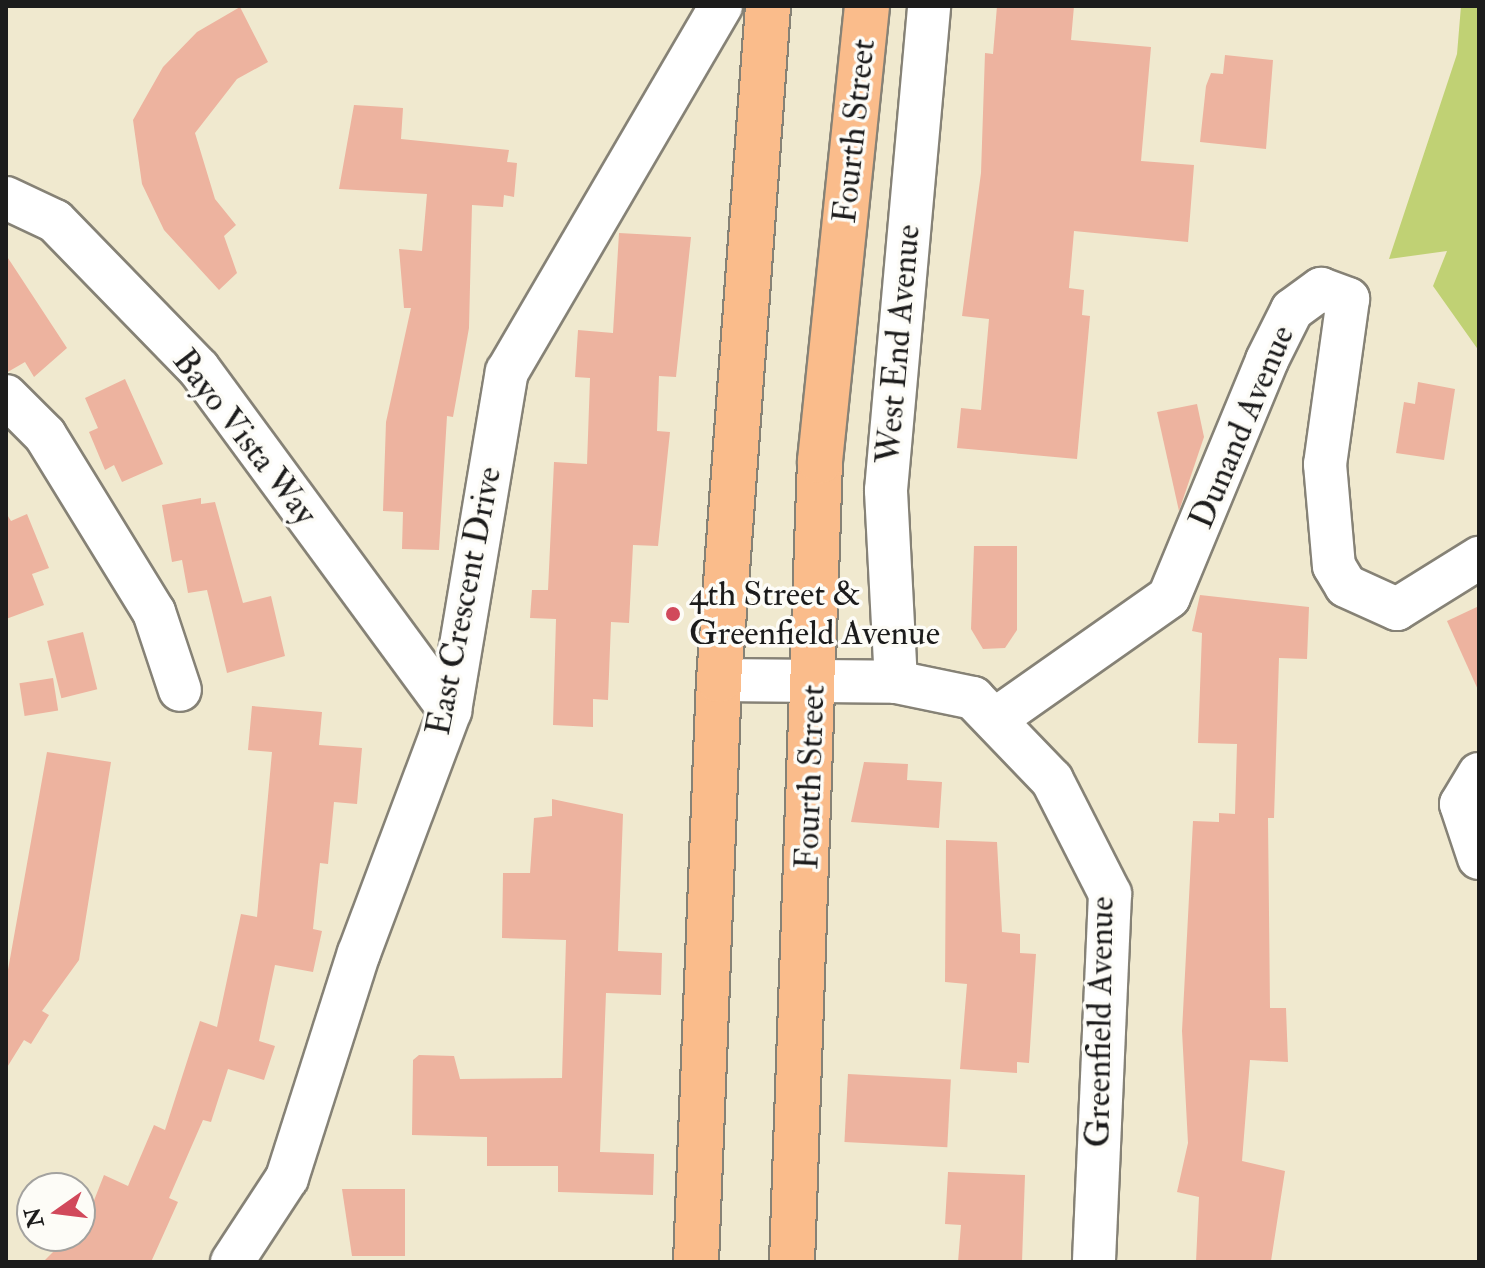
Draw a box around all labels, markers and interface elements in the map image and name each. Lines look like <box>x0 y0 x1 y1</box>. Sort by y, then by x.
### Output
street label: Fourth Street <box>824 37 884 225</box>
street label: West End Avenue <box>867 223 929 465</box>
street label: Dunand Avenue <box>1181 319 1303 535</box>
street label: Bayo Vista Way <box>164 341 326 533</box>
street label: East Crescent Drive <box>418 463 510 739</box>
place label: 4th Street & Greenfield Avenue <box>689 574 940 654</box>
marker: 4th Street & Greenfield Avenue <box>664 605 682 623</box>
street label: Fourth Street <box>786 684 834 870</box>
street label: Greenfield Avenue <box>1077 896 1123 1148</box>
north arrow <box>16 1172 96 1252</box>
text: N <box>19 1204 51 1230</box>

